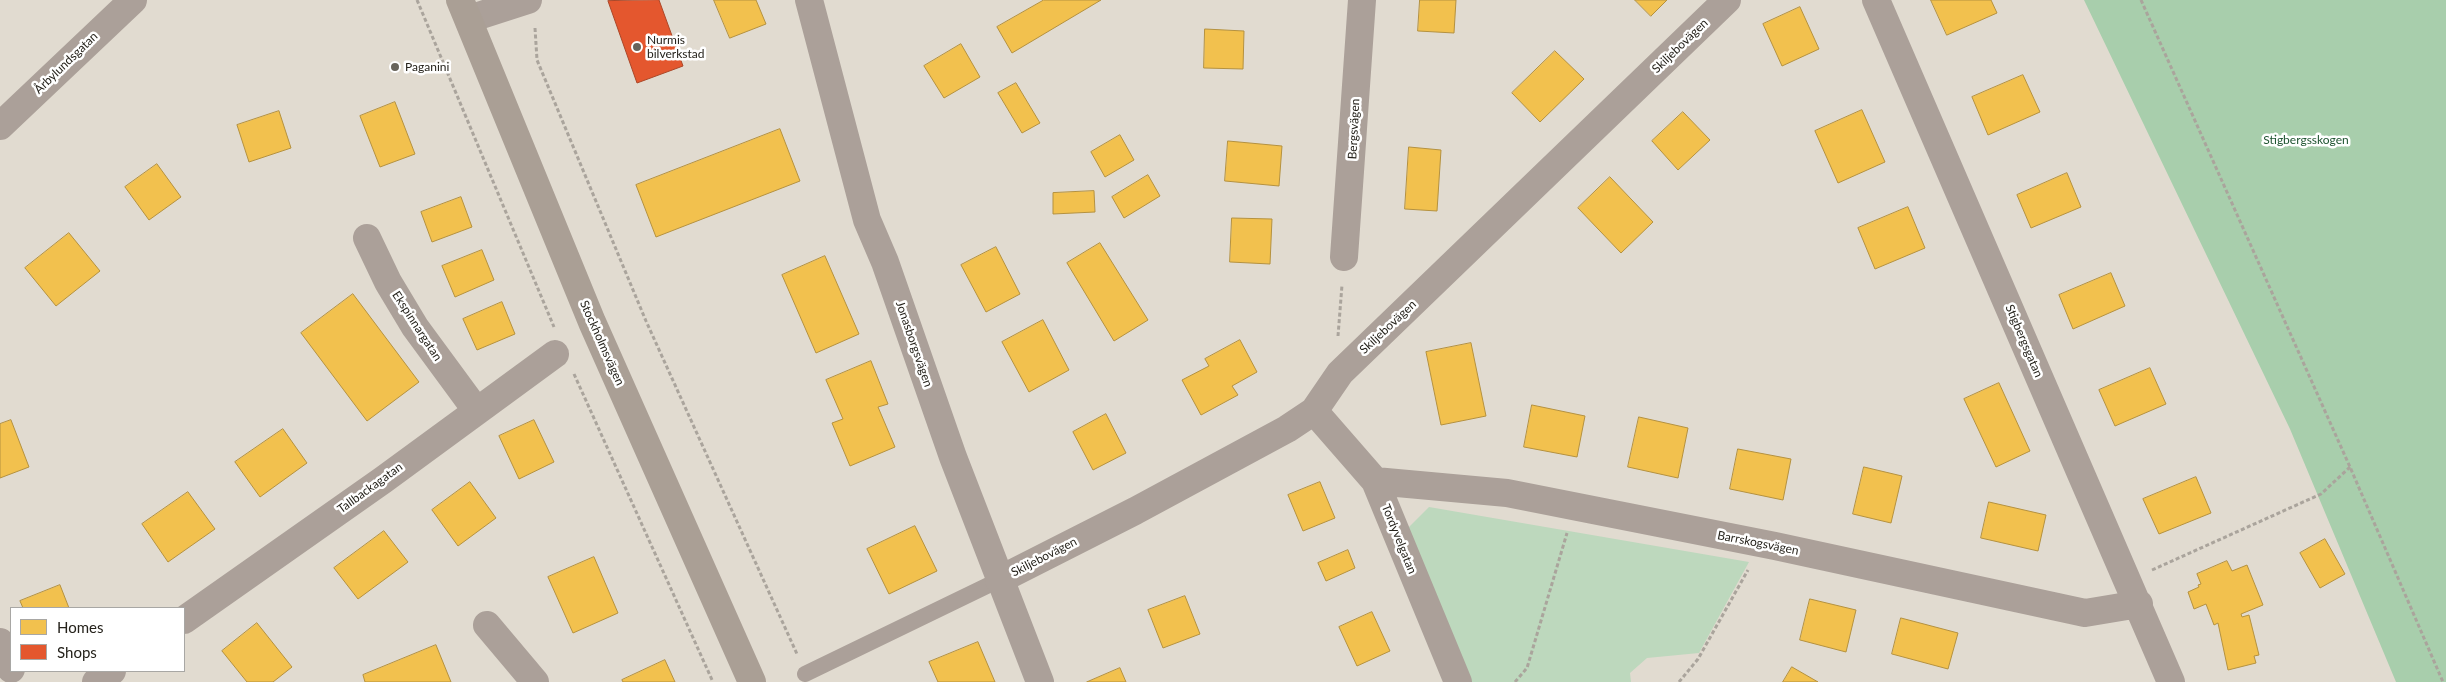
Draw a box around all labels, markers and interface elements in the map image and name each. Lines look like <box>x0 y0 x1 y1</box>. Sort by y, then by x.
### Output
street label: Skiljebovägen <box>1649 16 1711 76</box>
street label: Årbylundsgatan <box>31 29 101 97</box>
place label: Nurmis bilverkstad <box>647 33 704 61</box>
marker: Nurmis bilverkstad <box>631 41 643 53</box>
place label: Paganini <box>405 60 449 74</box>
marker: Paganini <box>389 61 401 73</box>
street label: Bergsvägen <box>1345 98 1363 160</box>
park label: Stigbergsskogen <box>2263 133 2349 147</box>
street label: Ekspinnargatan <box>389 288 445 364</box>
street label: Skiljebovägen <box>1357 297 1419 357</box>
street label: Stockholmsvägen <box>577 298 627 388</box>
street label: Jonasborgsvägen <box>893 299 935 389</box>
street label: Stigbergsgatan <box>2002 302 2046 380</box>
street label: Tallbackagatan <box>335 460 405 516</box>
street label: Tordyvelgatan <box>1379 502 1419 576</box>
street label: Barrskogsvägen <box>1716 528 1800 558</box>
street label: Skiljebovägen <box>1009 534 1079 580</box>
legend <box>10 607 185 672</box>
text: Homes <box>57 618 103 636</box>
text: Shops <box>57 643 97 661</box>

